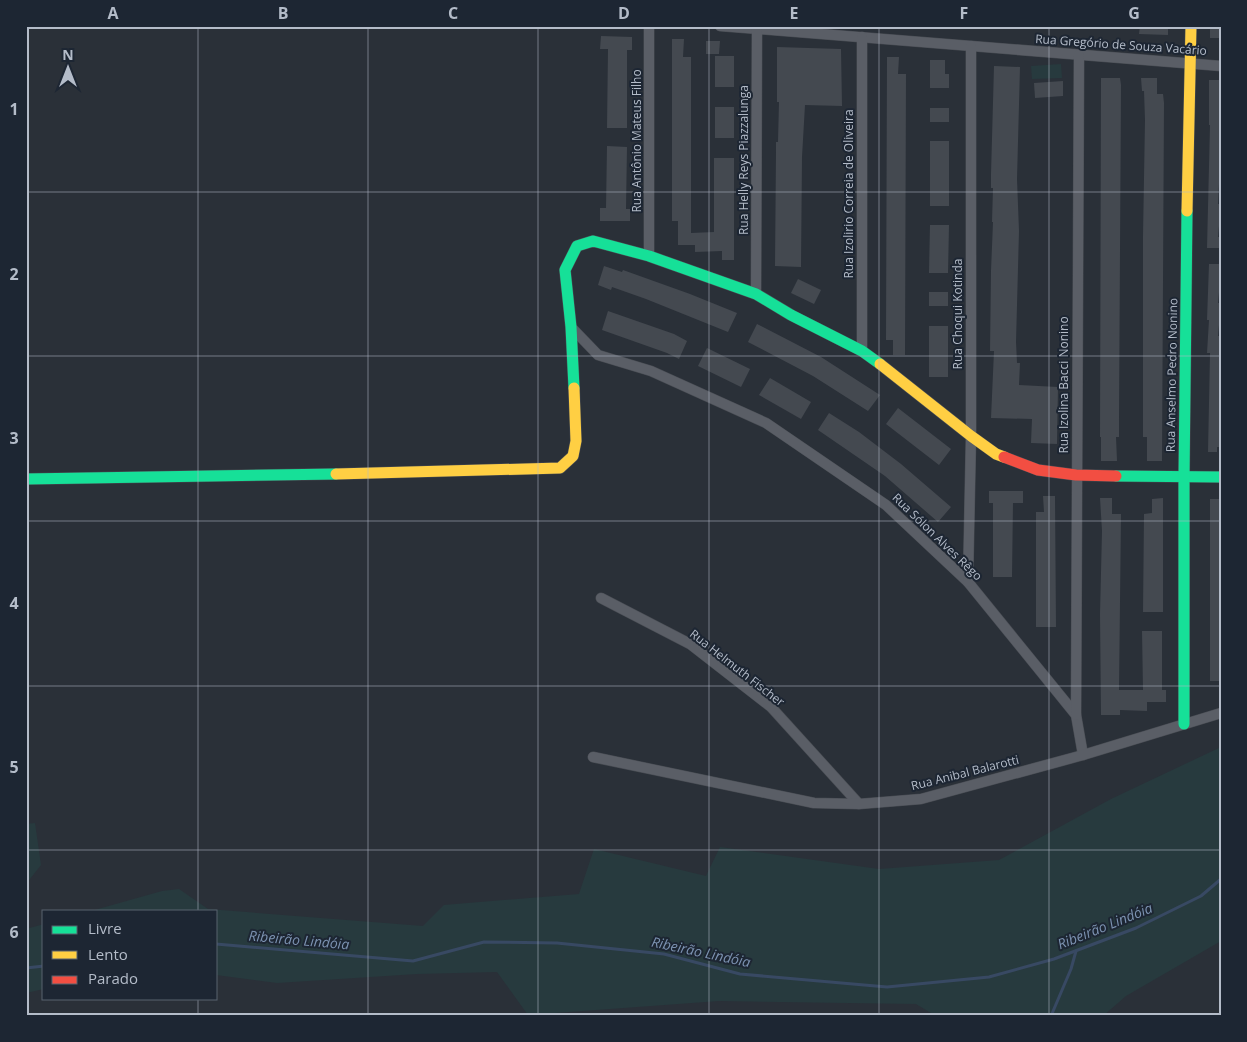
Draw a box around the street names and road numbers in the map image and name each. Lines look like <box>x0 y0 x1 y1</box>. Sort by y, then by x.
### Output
street label: Rua Gregório de Souza Vacário <box>1035 30 1207 59</box>
street label: Rua Antônio Mateus Filho <box>628 69 645 213</box>
street label: Rua Helly Reys Piazzalunga <box>735 85 752 235</box>
street label: Rua Izolirio Correia de Oliveira <box>840 109 857 279</box>
street label: Rua Choqui Kotinda <box>949 259 966 369</box>
street label: Rua Anselmo Pedro Nonino <box>1162 298 1181 452</box>
street label: Rua Izolina Bacci Nonino <box>1055 316 1072 454</box>
street label: Rua Sólon Alves Rêgo <box>889 489 986 584</box>
street label: Rua Helmuth Fischer <box>686 625 788 710</box>
street label: Rua Anibal Balarotti <box>909 751 1021 794</box>

